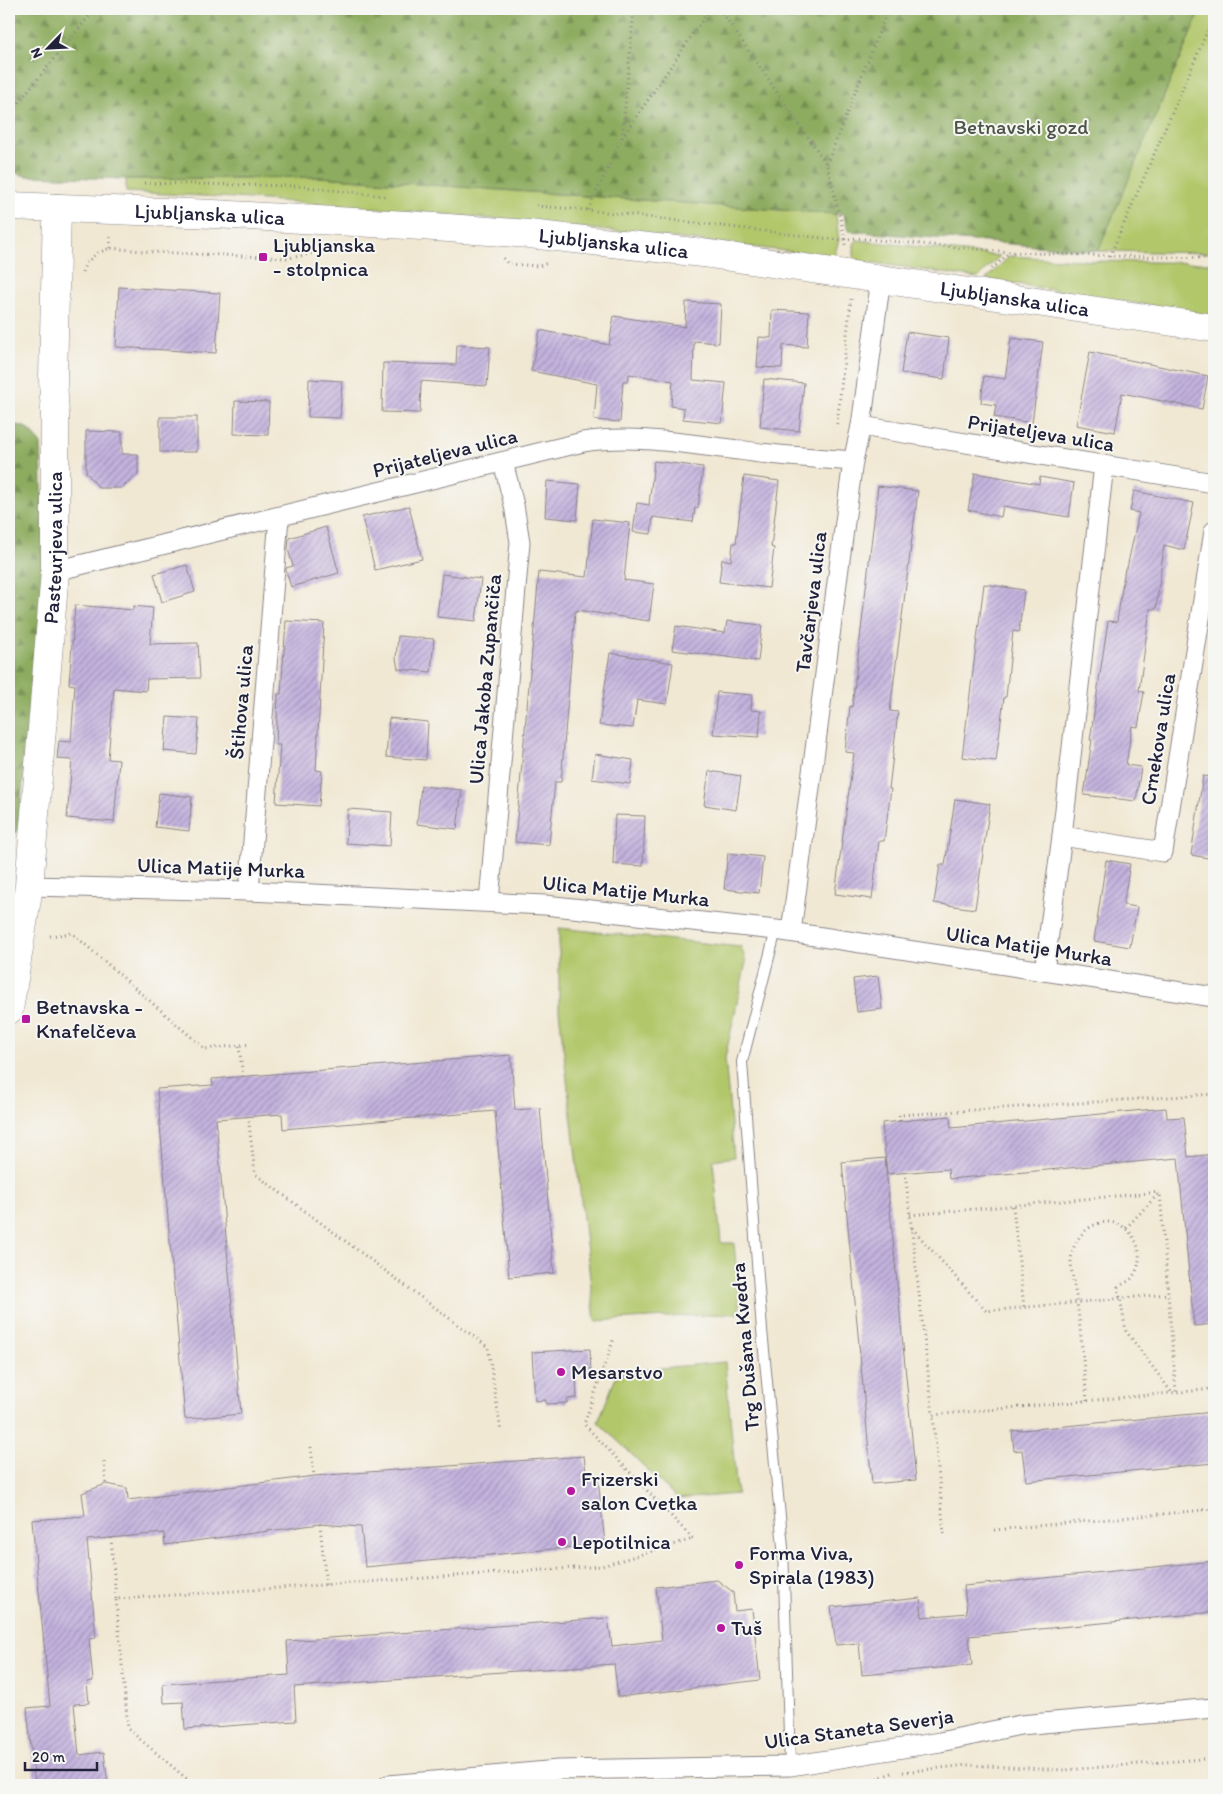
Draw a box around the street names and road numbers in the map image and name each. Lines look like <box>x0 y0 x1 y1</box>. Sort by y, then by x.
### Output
street label: Ljubljanska ulica <box>134 198 286 230</box>
street label: Ljubljanska ulica <box>537 222 690 263</box>
street label: Ljubljanska ulica <box>939 275 1091 322</box>
street label: Prijateljeva ulica <box>966 409 1116 456</box>
street label: Prijateljeva ulica <box>370 422 520 483</box>
street label: Pasteurjeva ulica <box>38 471 67 625</box>
street label: Tavčarjeva ulica <box>789 530 832 674</box>
street label: Ulica Jakoba Zupančiča <box>463 572 506 785</box>
street label: Štihova ulica <box>223 643 258 760</box>
street label: Crnekova ulica <box>1135 671 1180 807</box>
street label: Ulica Matije Murka <box>136 852 306 883</box>
street label: Ulica Matije Murka <box>541 869 711 912</box>
street label: Ulica Matije Murka <box>944 920 1114 971</box>
street label: Trg Dušana Kvedra <box>725 1262 764 1432</box>
street label: Ulica Staneta Severja <box>763 1703 955 1754</box>

